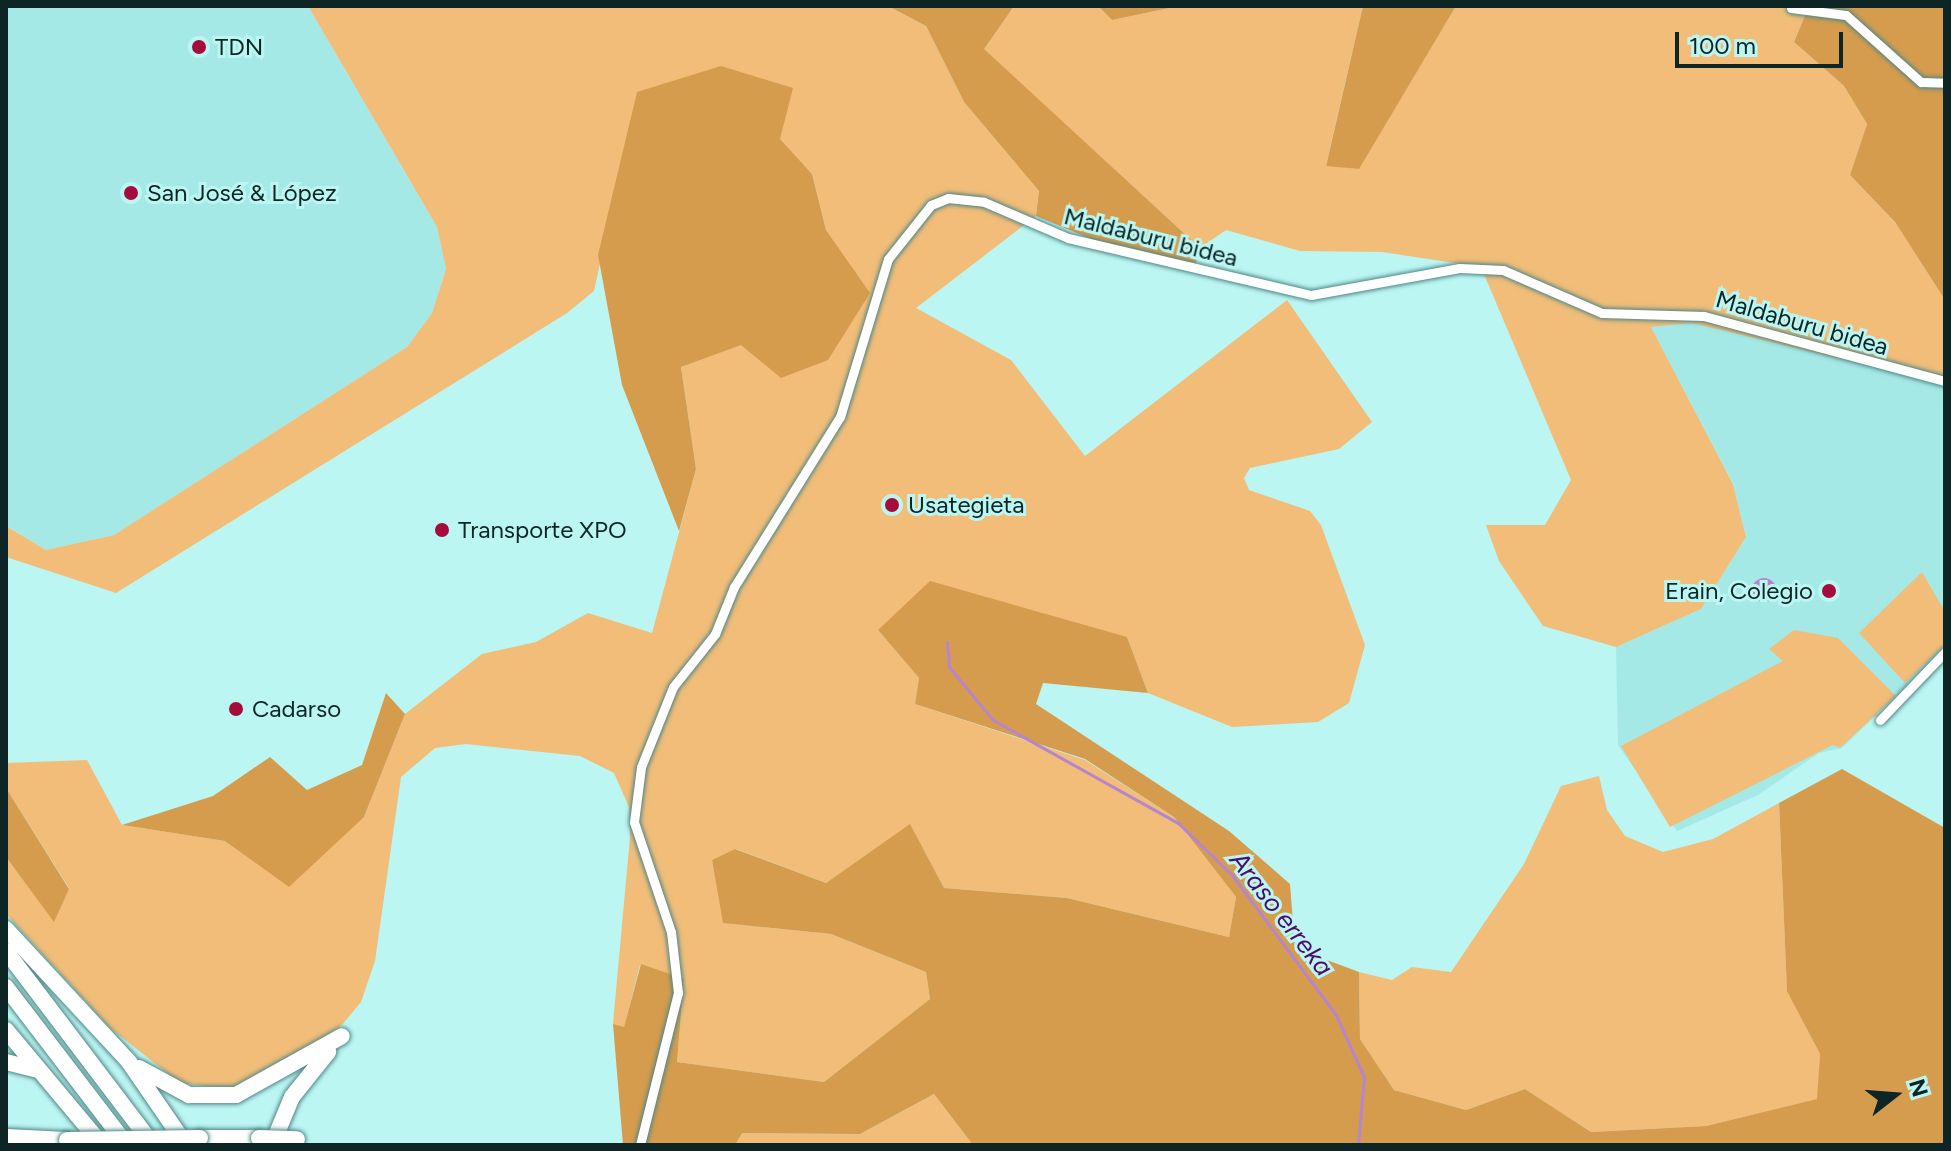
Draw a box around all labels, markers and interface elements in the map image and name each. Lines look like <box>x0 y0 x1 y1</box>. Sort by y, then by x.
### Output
scale bar <box>1679 16 1847 66</box>
text: 100 m <box>1689 31 1756 60</box>
place label: TDN <box>215 33 263 61</box>
marker: TDN <box>190 38 208 56</box>
place label: San José & López <box>147 179 337 207</box>
marker: San José & López <box>122 184 140 202</box>
street label: Maldaburu bidea <box>1061 201 1241 273</box>
street label: Maldaburu bidea <box>1712 285 1892 361</box>
place label: Usategieta <box>908 491 1025 519</box>
marker: Usategieta <box>883 496 901 514</box>
place label: Transporte XPO <box>458 516 627 544</box>
marker: Transporte XPO <box>433 521 451 539</box>
place label: Erain, Colegio <box>1665 577 1813 605</box>
marker: Erain, Colegio <box>1820 582 1838 600</box>
place label: Cadarso <box>252 695 341 723</box>
marker: Cadarso <box>227 700 245 718</box>
water label: Araso erreka <box>1223 846 1339 982</box>
north arrow <box>1855 1055 1935 1135</box>
text: N <box>1903 1076 1934 1100</box>

